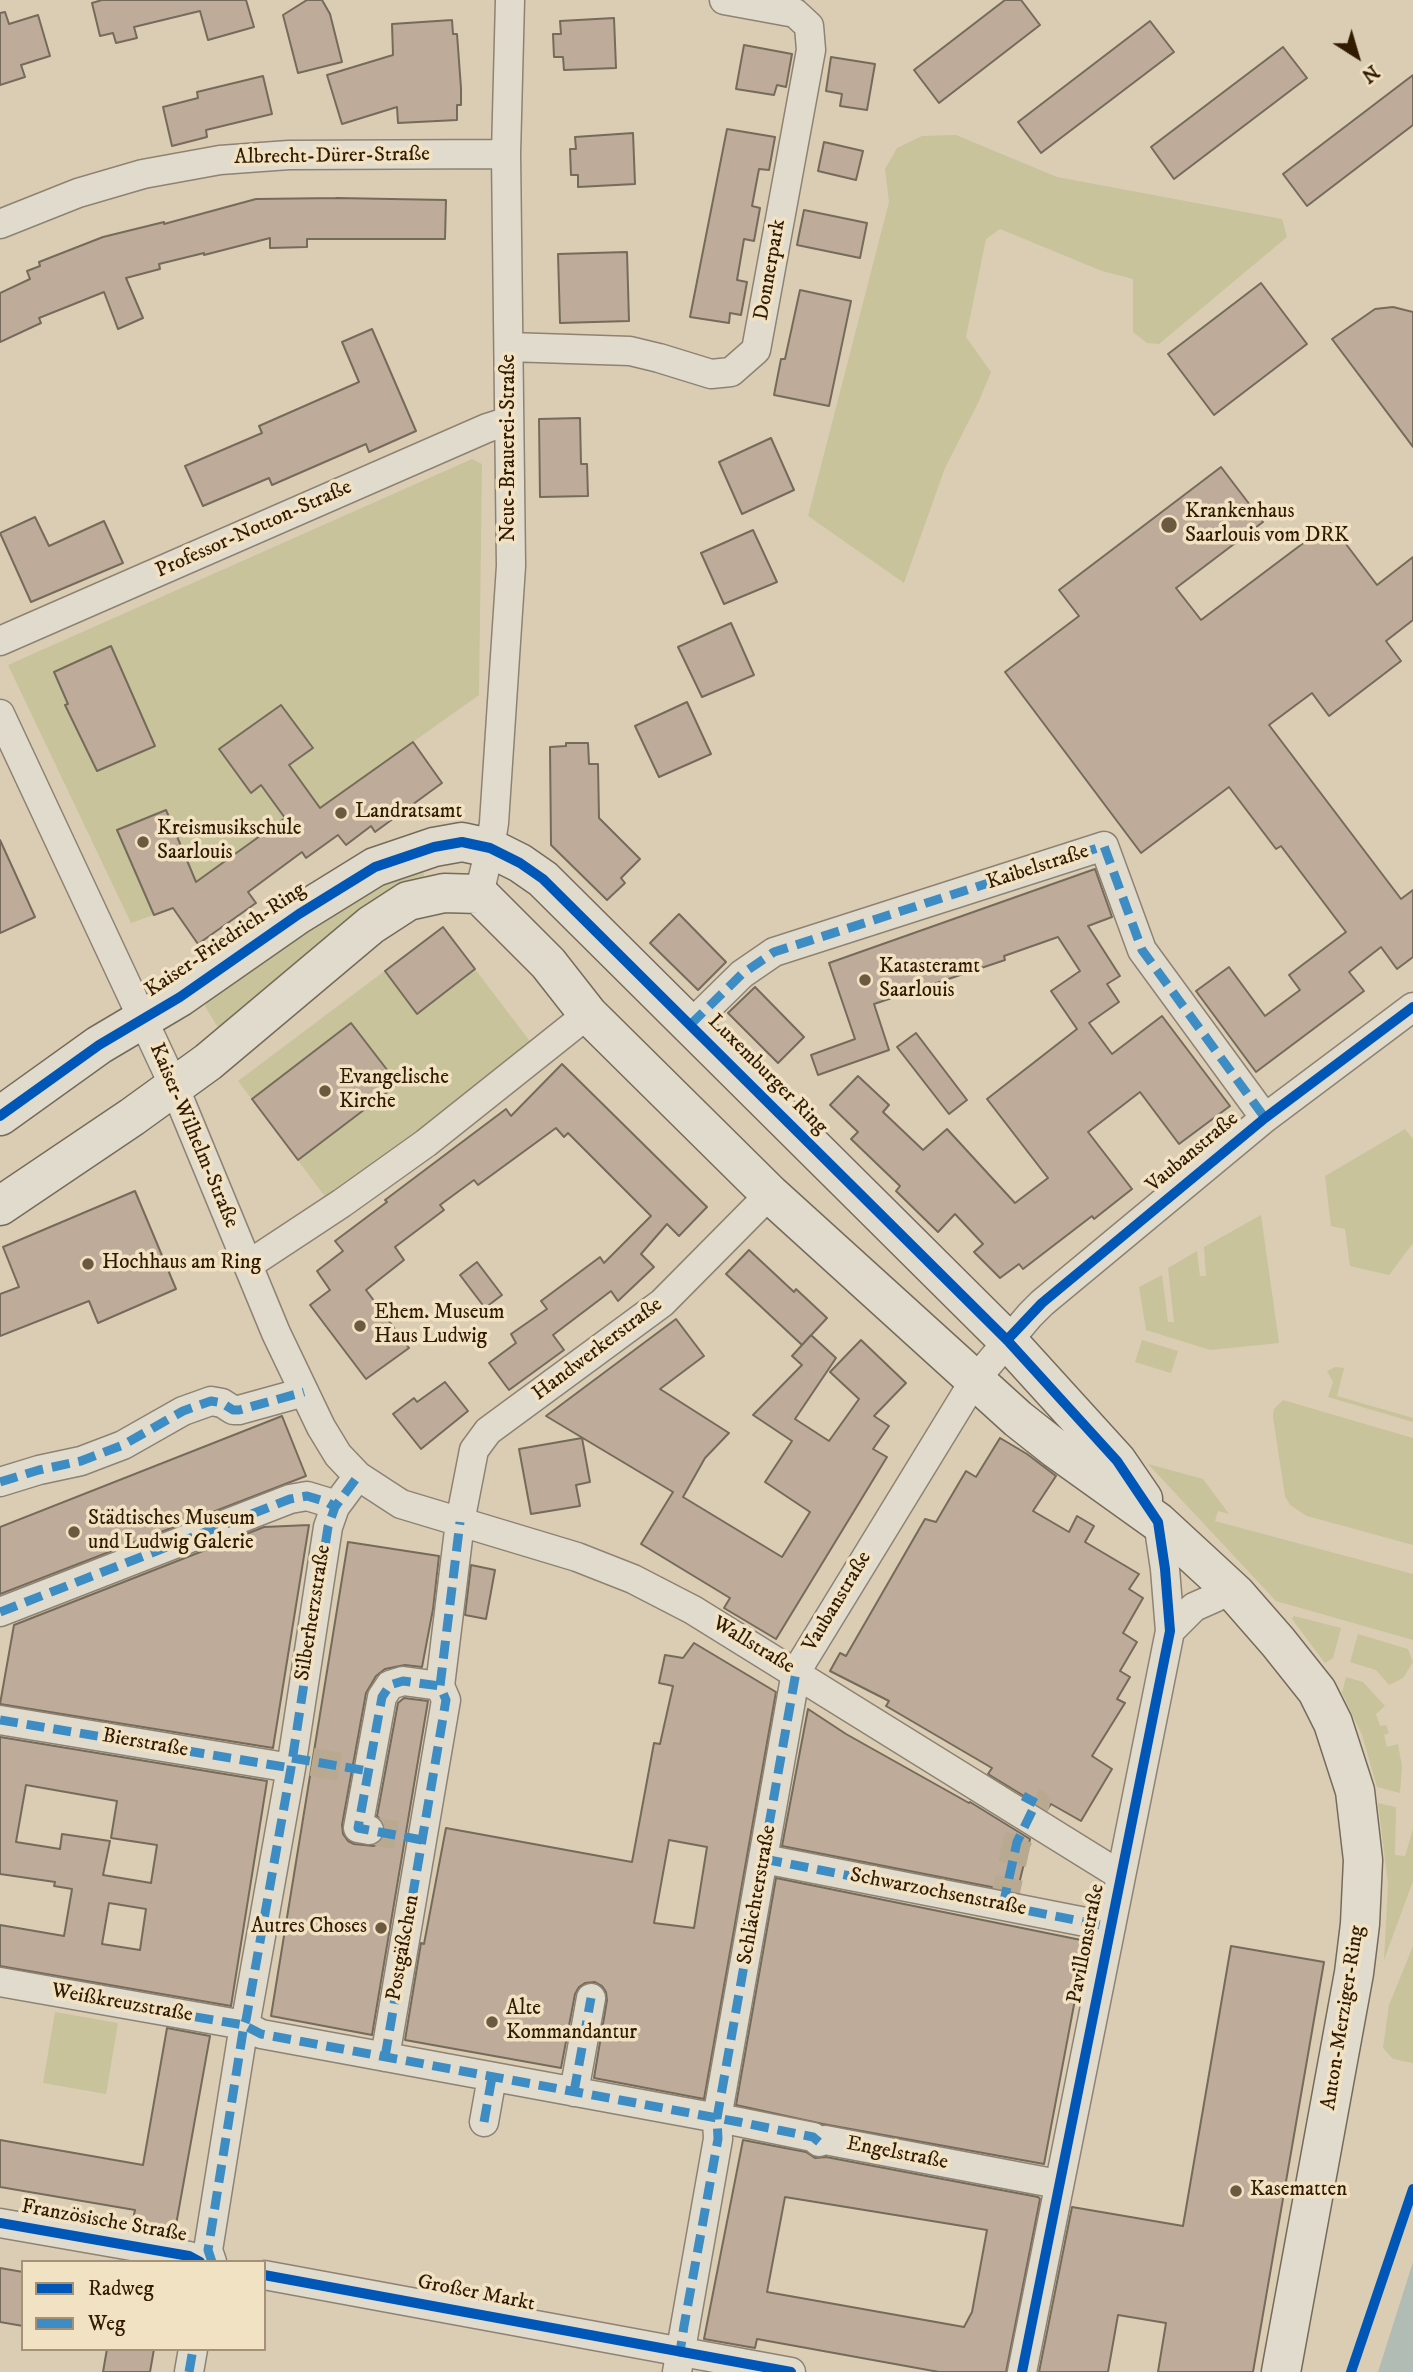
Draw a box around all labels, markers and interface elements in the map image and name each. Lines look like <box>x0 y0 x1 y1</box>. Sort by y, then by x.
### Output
north arrow <box>1322 21 1392 91</box>
text: N <box>1357 59 1383 87</box>
street label: Albrecht-Dürer-Straße <box>234 143 430 171</box>
street label: Donnerpark <box>750 218 792 322</box>
street label: Neue-Brauerei-Straße <box>497 354 523 542</box>
street label: Professor-Notton-Straße <box>152 475 356 585</box>
place label: Krankenhaus Saarlouis vom DRK <box>1185 500 1349 550</box>
marker: Krankenhaus Saarlouis vom DRK <box>1159 515 1179 535</box>
place label: Landratsamt <box>355 800 462 826</box>
marker: Landratsamt <box>333 805 349 821</box>
place label: Kreismusikschule Saarlouis <box>157 817 301 867</box>
marker: Kreismusikschule Saarlouis <box>135 834 151 850</box>
street label: Kaibelstraße <box>984 840 1092 896</box>
street label: Kaiser-Friedrich-Ring <box>141 878 311 1004</box>
place label: Katasteramt Saarlouis <box>879 955 980 1005</box>
marker: Katasteramt Saarlouis <box>857 972 873 988</box>
street label: Luxemburger Ring <box>702 1010 832 1140</box>
street label: Kaiser-Wilhelm-Straße <box>143 1040 243 1232</box>
place label: Evangelische Kirche <box>339 1066 449 1116</box>
marker: Evangelische Kirche <box>317 1083 333 1099</box>
street label: Vaubanstraße <box>1142 1107 1244 1199</box>
place label: Hochhaus am Ring <box>102 1251 261 1277</box>
marker: Hochhaus am Ring <box>80 1256 96 1272</box>
street label: Handwerkerstraße <box>528 1293 668 1407</box>
place label: Ehem. Museum Haus Ludwig <box>374 1301 504 1351</box>
marker: Ehem. Museum Haus Ludwig <box>352 1318 368 1334</box>
place label: Städtisches Museum und Ludwig Galerie <box>88 1507 255 1557</box>
marker: Städtisches Museum und Ludwig Galerie <box>66 1524 82 1540</box>
street label: Silberherzstraße <box>291 1543 337 1683</box>
street label: Vaubanstraße <box>798 1547 878 1657</box>
street label: Wallstraße <box>707 1612 799 1680</box>
street label: Bierstraße <box>100 1724 190 1764</box>
street label: Schlächterstraße <box>733 1823 783 1967</box>
street label: Schwarzochsenstraße <box>848 1864 1028 1922</box>
street label: Pavillonstraße <box>1063 1882 1111 2006</box>
street label: Postgäßchen <box>382 1893 426 2003</box>
place label: Autres Choses <box>251 1915 367 1941</box>
marker: Autres Choses <box>373 1920 389 1936</box>
street label: Anton-Merziger-Ring <box>1317 1924 1371 2112</box>
street label: Weißkreuzstraße <box>49 1979 195 2029</box>
place label: Alte Kommandantur <box>506 1997 637 2047</box>
marker: Alte Kommandantur <box>484 2014 500 2030</box>
street label: Engelstraße <box>844 2132 950 2176</box>
place label: Kasematten <box>1250 2178 1347 2204</box>
marker: Kasematten <box>1228 2183 1244 2199</box>
street label: Französische Straße <box>19 2195 189 2249</box>
legend <box>21 2260 266 2351</box>
street label: Großer Markt <box>415 2270 537 2318</box>
text: Radweg <box>88 2276 154 2302</box>
text: Weg <box>88 2311 125 2337</box>

